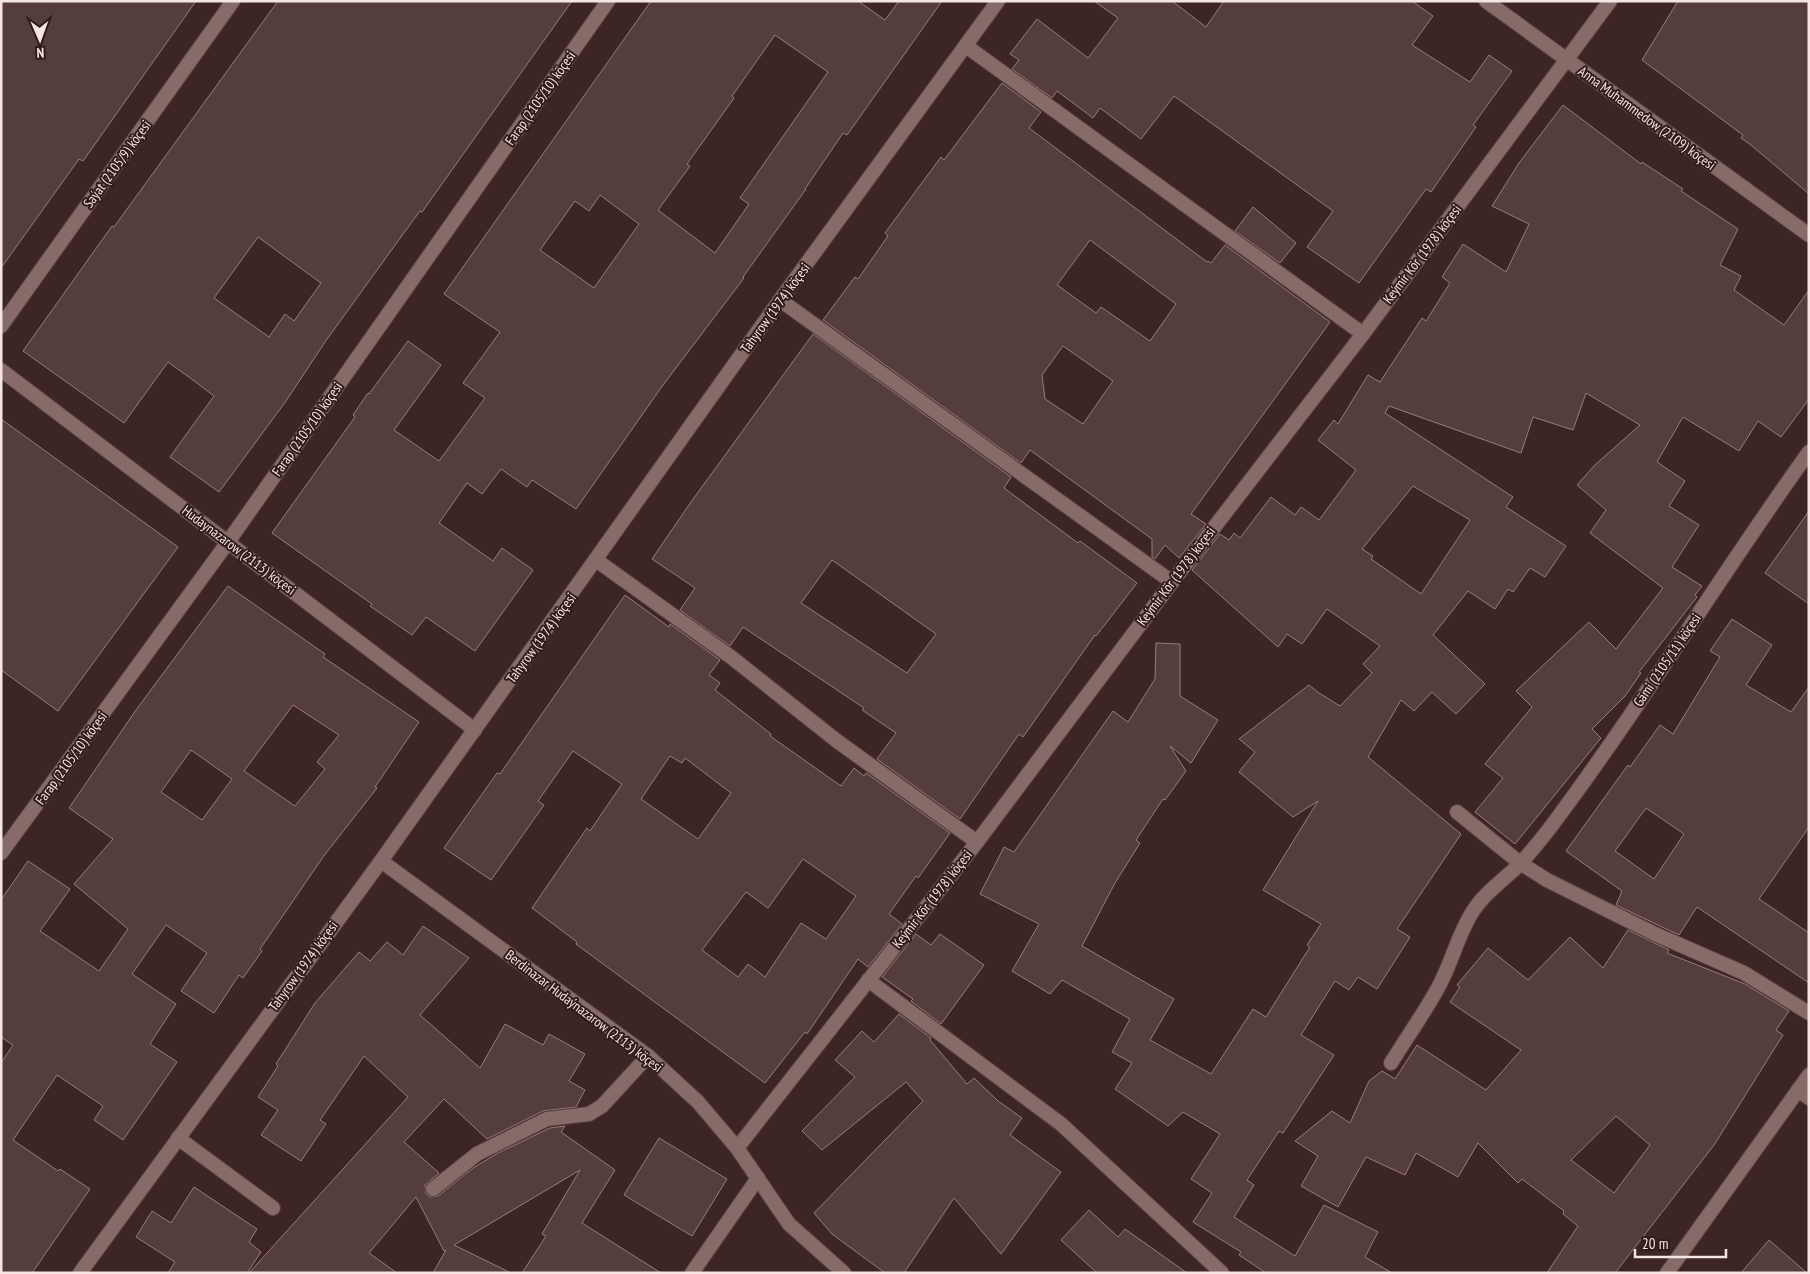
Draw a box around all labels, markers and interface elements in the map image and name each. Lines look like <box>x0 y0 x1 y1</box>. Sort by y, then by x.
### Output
north arrow <box>15 15 65 65</box>
text: N <box>36 44 45 62</box>
street label: Farap (2105/10) köçesi <box>501 47 579 149</box>
street label: Anna Muhammedow (2109) köçesi <box>1575 62 1719 174</box>
street label: Saýat (2105/9) köçesi <box>79 117 155 211</box>
street label: Keýmir Kör (1978) köçesi <box>1379 201 1465 307</box>
street label: Tahyrow (1974) köçesi <box>736 259 814 357</box>
street label: Farap (2105/10) köçesi <box>268 378 346 480</box>
street label: Hudaynazarow (2113) köçesi <box>178 501 300 599</box>
street label: Keýmir Kör (1978) köçesi <box>1133 523 1219 629</box>
street label: Tahyrow (1974) köçesi <box>502 589 580 687</box>
street label: Gämi (2105/11) köçesi <box>1629 610 1705 710</box>
street label: Farap (2105/10) köçesi <box>31 708 111 808</box>
street label: Keýmir Kör (1978) köçesi <box>888 846 976 952</box>
street label: Tahyrow (1974) köçesi <box>264 917 342 1015</box>
street label: Berdinazar Hudaýnazarow (2113) köçesi <box>502 946 666 1076</box>
scale bar <box>1635 1226 1726 1258</box>
text: 20 m <box>1642 1234 1668 1253</box>

